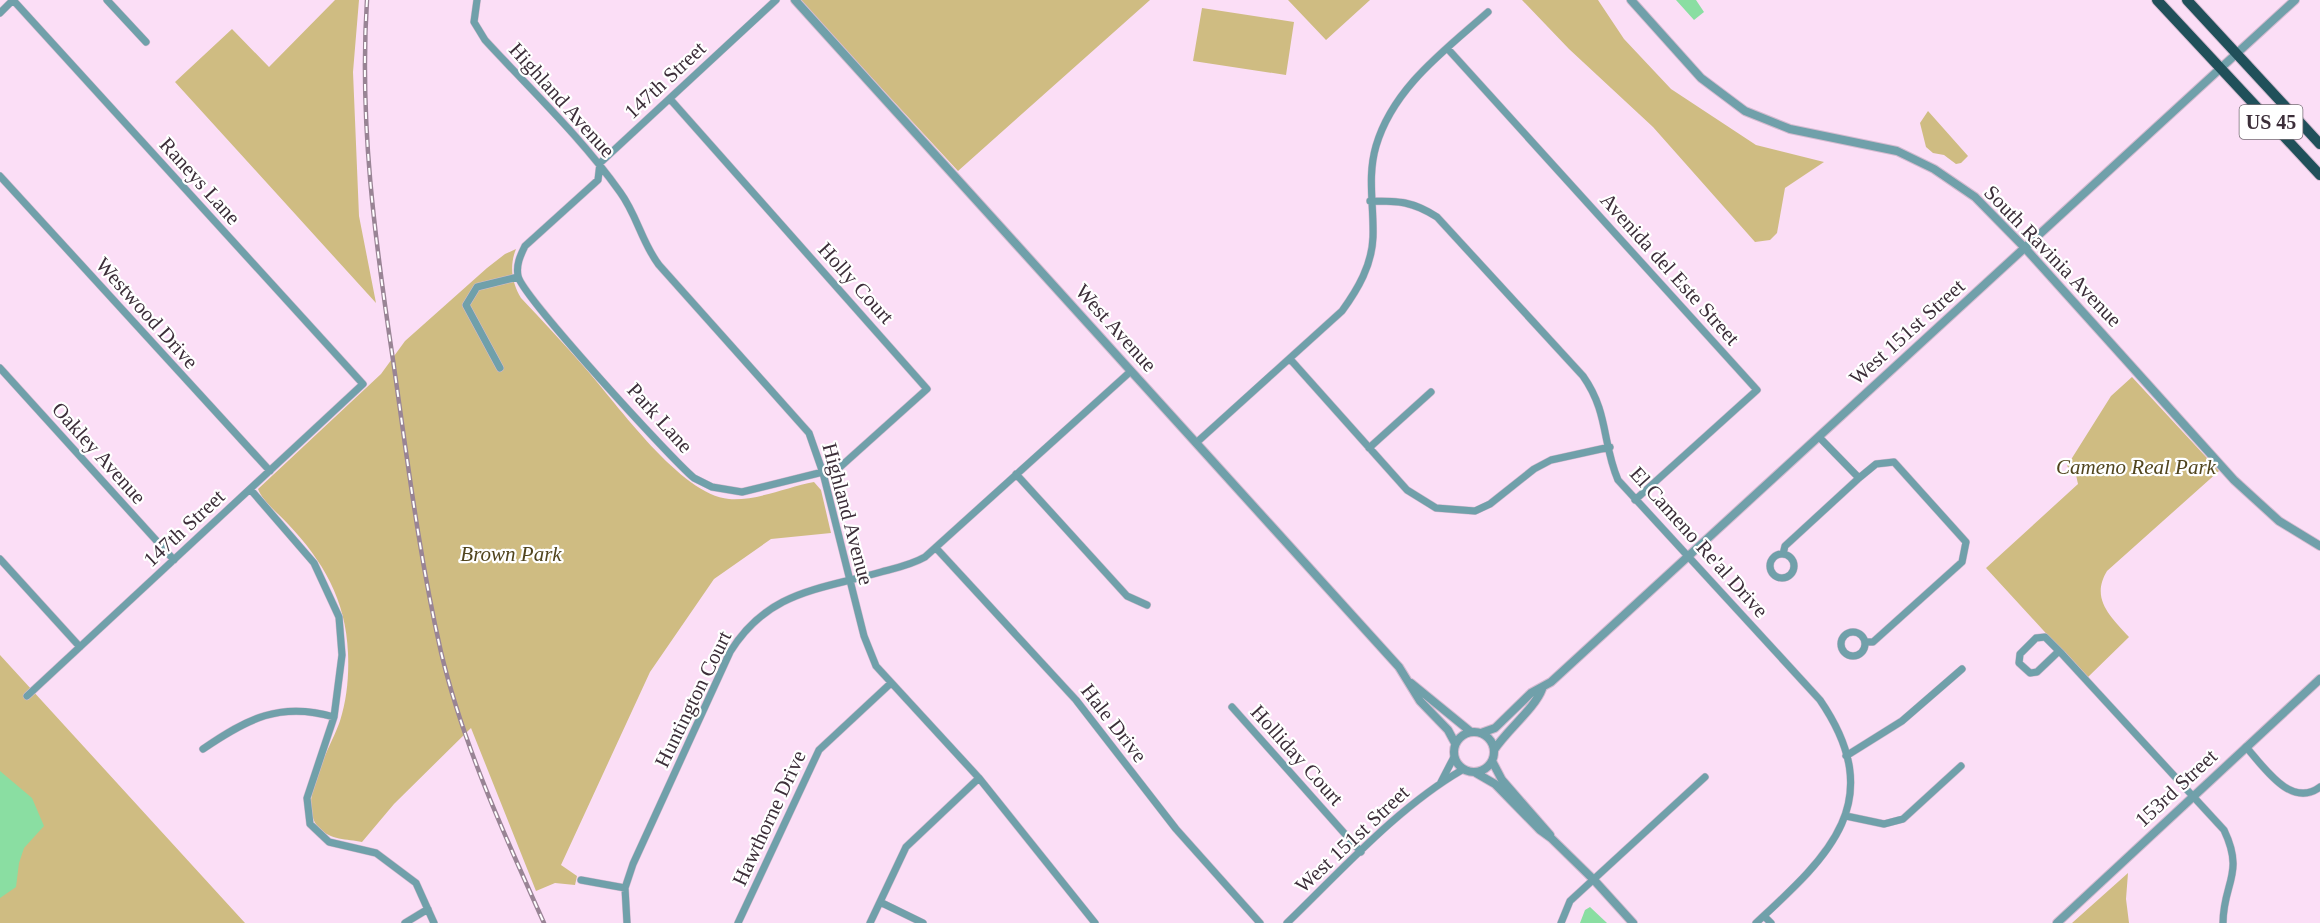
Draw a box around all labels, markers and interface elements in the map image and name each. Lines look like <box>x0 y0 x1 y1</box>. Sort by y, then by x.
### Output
street label: 147th Street <box>619 36 711 124</box>
street label: Highland Avenue <box>504 38 620 162</box>
road number: US 45 <box>2240 105 2302 139</box>
street label: Raneys Lane <box>155 132 245 230</box>
street label: South Ravinia Avenue <box>1979 180 2127 332</box>
street label: Avenida del Este Street <box>1595 188 1745 350</box>
street label: Holly Court <box>813 237 899 329</box>
street label: Westwood Drive <box>91 253 203 373</box>
street label: West 151st Street <box>1845 274 1970 390</box>
street label: West Avenue <box>1071 279 1161 377</box>
street label: Park Lane <box>622 378 698 458</box>
street label: Oakley Avenue <box>47 397 151 509</box>
street label: Highland Avenue <box>818 440 878 588</box>
park label: Cameno Real Park <box>2056 455 2217 479</box>
street label: El Cameno Re'al Drive <box>1625 462 1773 622</box>
street label: 147th Street <box>138 484 230 572</box>
park label: Brown Park <box>460 542 562 566</box>
street label: Huntington Court <box>650 627 736 771</box>
street label: Hale Drive <box>1076 679 1152 767</box>
street label: Holliday Court <box>1246 700 1348 810</box>
street label: 153rd Street <box>2130 744 2222 832</box>
street label: Hawthorne Drive <box>727 747 811 889</box>
street label: West 151st Street <box>1290 780 1414 898</box>

